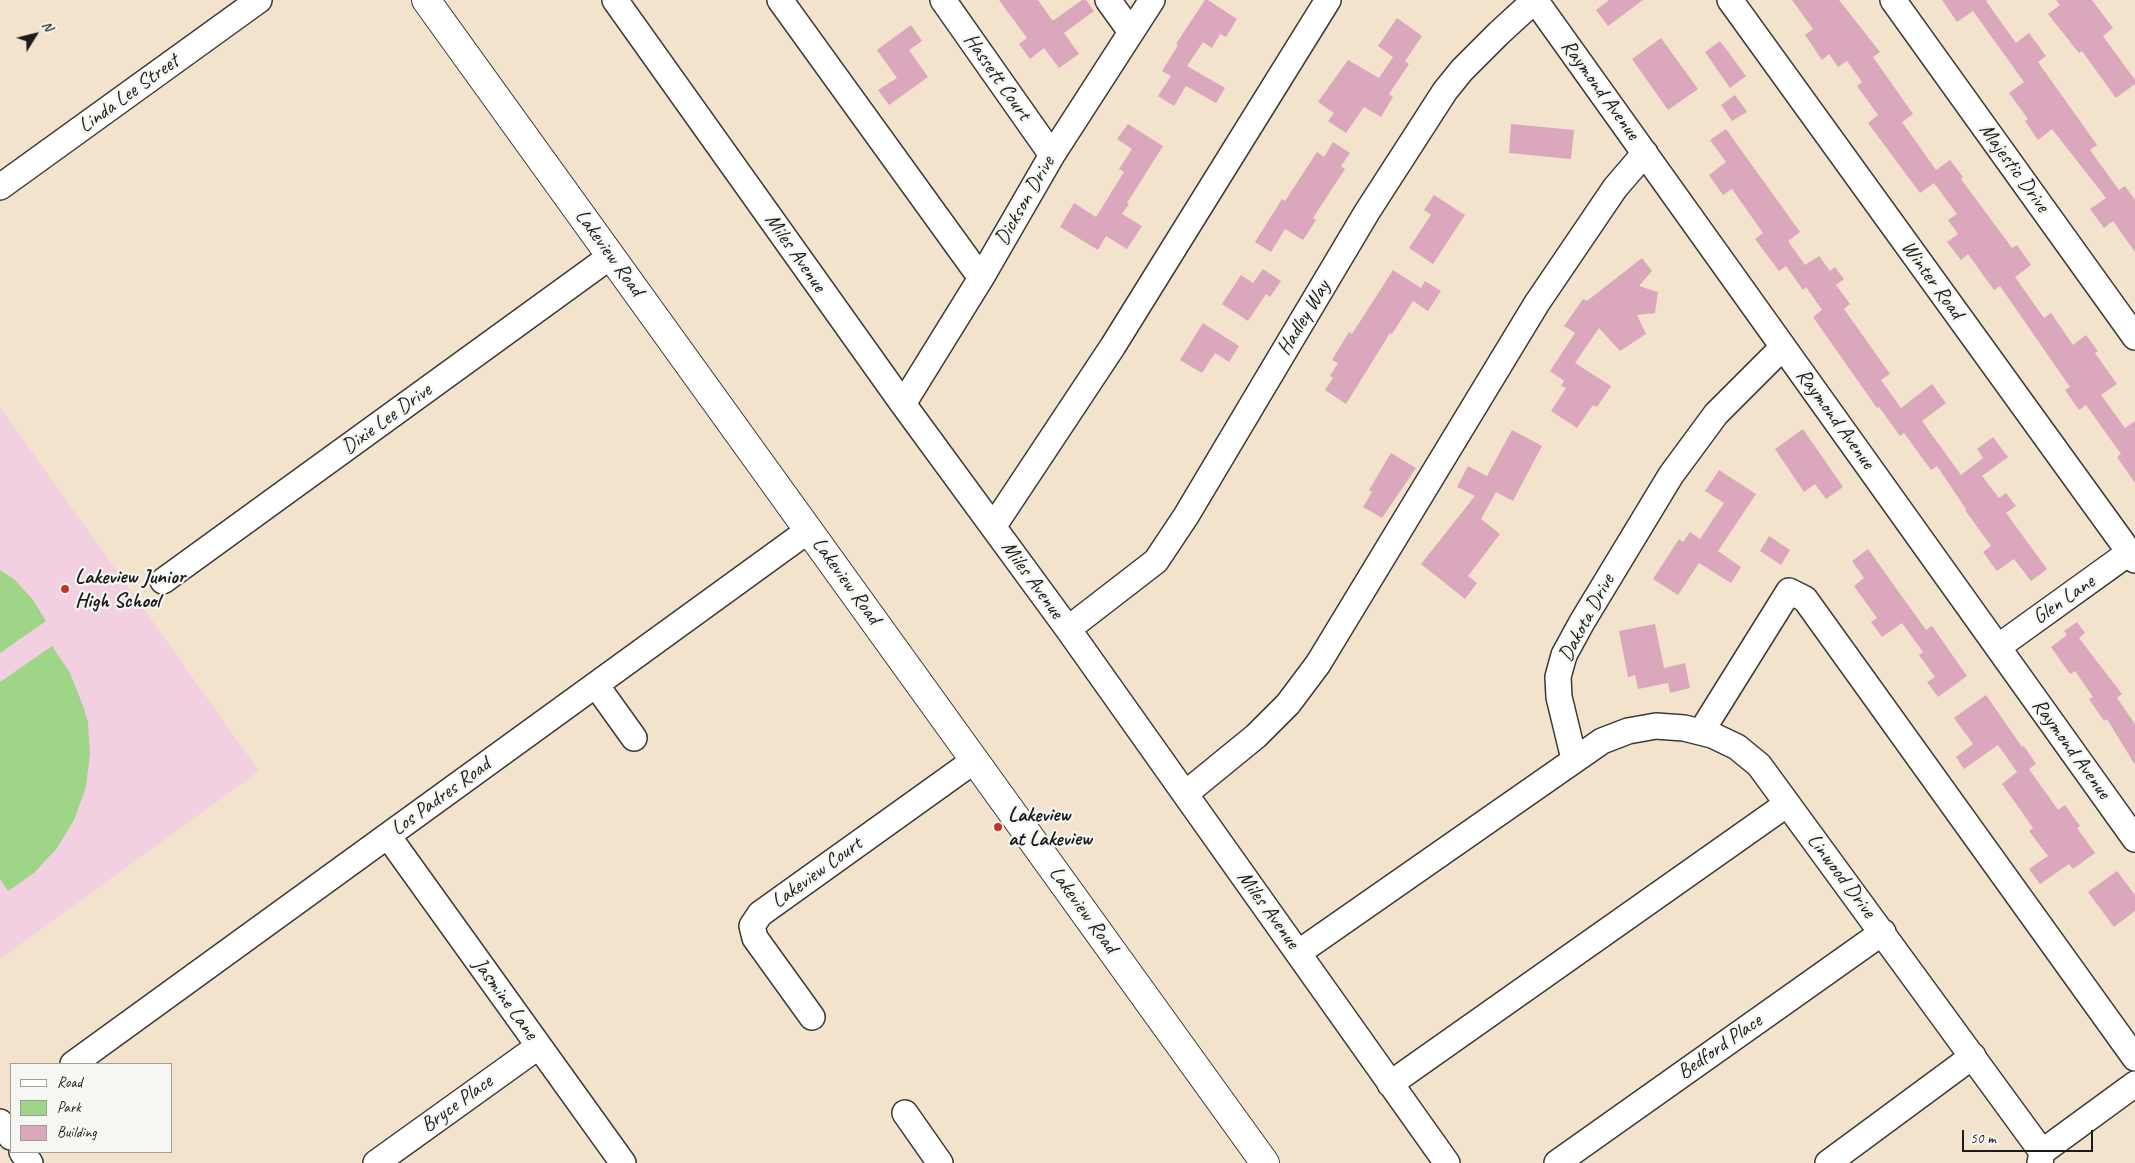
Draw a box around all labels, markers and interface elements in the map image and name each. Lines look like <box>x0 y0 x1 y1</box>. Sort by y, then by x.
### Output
north arrow <box>10 10 60 60</box>
text: N <box>38 17 57 34</box>
street label: Hassett Court <box>958 29 1036 125</box>
street label: Raymond Avenue <box>1555 35 1645 145</box>
street label: Linda Lee Street <box>74 49 184 139</box>
street label: Majestic Drive <box>1973 119 2055 217</box>
street label: Dickson Drive <box>990 152 1060 250</box>
street label: Lakeview Road <box>569 205 649 301</box>
street label: Miles Avenue <box>759 209 831 297</box>
street label: Winter Road <box>1895 236 1969 324</box>
street label: Hadley Way <box>1272 276 1336 360</box>
street label: Raymond Avenue <box>1790 364 1880 474</box>
street label: Dixie Lee Drive <box>337 378 437 460</box>
street label: Lakeview Road <box>806 533 886 629</box>
street label: Miles Avenue <box>995 536 1069 624</box>
place label: Lakeview Junior High School <box>75 564 185 614</box>
street label: Dakota Drive <box>1554 570 1620 666</box>
street label: Glen Lane <box>2028 570 2100 630</box>
marker: Lakeview Junior High School <box>59 583 71 595</box>
street label: Raymond Avenue <box>2026 694 2116 804</box>
street label: Los Padres Road <box>386 753 496 841</box>
place label: Lakeview at Lakeview <box>1008 802 1092 852</box>
marker: Lakeview at Lakeview <box>992 821 1004 833</box>
street label: Linwood Drive <box>1801 829 1881 923</box>
street label: Lakeview Court <box>767 832 867 914</box>
street label: Lakeview Road <box>1043 862 1123 958</box>
street label: Miles Avenue <box>1231 866 1305 954</box>
street label: Jasmine Lane <box>467 953 543 1045</box>
street label: Bedford Place <box>1673 1009 1767 1085</box>
legend <box>10 1063 172 1153</box>
street label: Bryce Place <box>416 1070 498 1138</box>
text: Road <box>57 1073 82 1092</box>
text: Park <box>57 1098 81 1117</box>
scale bar <box>1965 1120 2096 1152</box>
text: Building <box>57 1123 96 1142</box>
text: 50 m <box>1970 1129 1996 1148</box>

